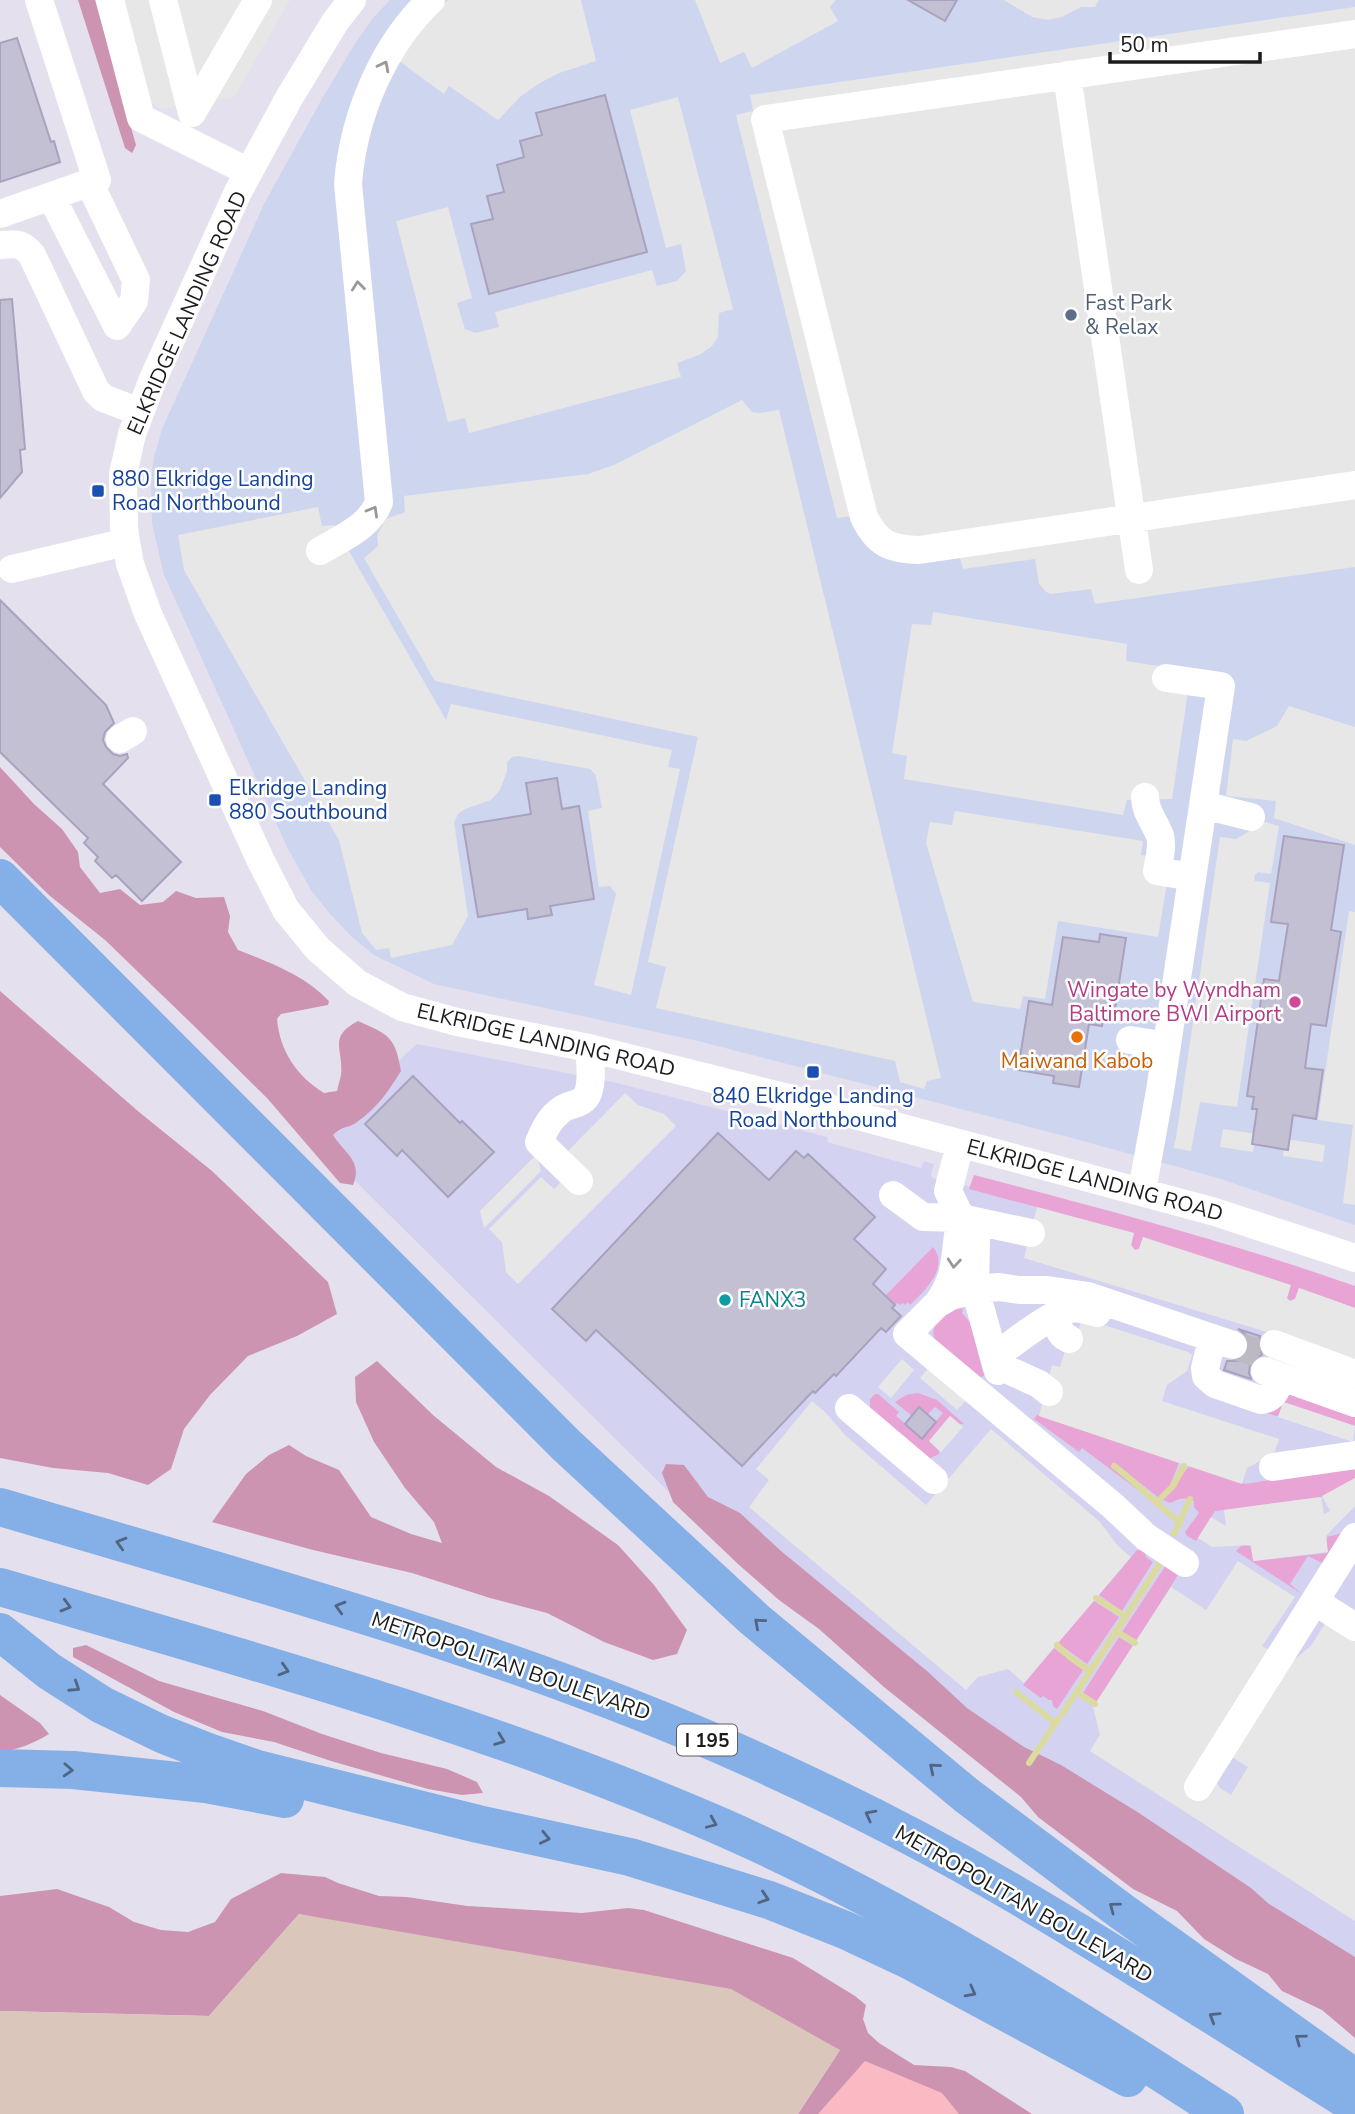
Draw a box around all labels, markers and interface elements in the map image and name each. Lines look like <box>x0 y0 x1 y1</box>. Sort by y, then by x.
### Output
scale bar <box>1110 21 1260 65</box>
text: 50 m <box>1120 31 1169 59</box>
one-way arrow <box>375 60 389 73</box>
street label: ELKRIDGE LANDING ROAD <box>120 187 254 439</box>
one-way arrow <box>351 280 366 291</box>
place label: Fast Park & Relax <box>1085 289 1172 341</box>
marker: Fast Park & Relax <box>1063 307 1079 323</box>
place label: 880 Elkridge Landing Road Northbound <box>112 465 313 517</box>
marker: 880 Elkridge Landing Road Northbound <box>90 483 106 499</box>
one-way arrow <box>365 505 378 518</box>
place label: Elkridge Landing 880 Southbound <box>229 774 388 826</box>
marker: Elkridge Landing 880 Southbound <box>207 792 223 808</box>
place label: Wingate by Wyndham Baltimore BWI Airport <box>1067 976 1282 1028</box>
marker: Wingate by Wyndham Baltimore BWI Airport <box>1287 994 1303 1010</box>
street label: ELKRIDGE LANDING ROAD <box>414 997 678 1083</box>
marker: Maiwand Kabob <box>1069 1029 1085 1045</box>
place label: Maiwand Kabob <box>1001 1047 1153 1075</box>
marker: 840 Elkridge Landing Road Northbound <box>805 1064 821 1080</box>
place label: 840 Elkridge Landing Road Northbound <box>712 1082 914 1134</box>
street label: ELKRIDGE LANDING ROAD <box>964 1132 1226 1228</box>
one-way arrow <box>947 1257 962 1269</box>
place label: FANX3 <box>739 1286 806 1314</box>
marker: FANX3 <box>717 1292 733 1308</box>
one-way arrow <box>116 1537 128 1552</box>
one-way arrow <box>59 1597 71 1612</box>
one-way arrow <box>334 1601 346 1616</box>
street label: METROPOLITAN BOULEVARD <box>368 1605 654 1727</box>
one-way arrow <box>754 1619 767 1631</box>
one-way arrow <box>277 1662 289 1677</box>
one-way arrow <box>67 1679 80 1692</box>
road number: I 195 <box>677 1724 737 1756</box>
one-way arrow <box>494 1732 506 1746</box>
one-way arrow <box>63 1762 74 1777</box>
one-way arrow <box>929 1764 941 1777</box>
one-way arrow <box>865 1810 877 1824</box>
one-way arrow <box>705 1815 717 1829</box>
street label: METROPOLITAN BOULEVARD <box>890 1819 1158 1989</box>
one-way arrow <box>539 1830 551 1845</box>
one-way arrow <box>758 1890 770 1905</box>
one-way arrow <box>1110 1902 1122 1915</box>
one-way arrow <box>964 1984 976 1997</box>
one-way arrow <box>1209 2012 1222 2025</box>
one-way arrow <box>1295 2034 1308 2047</box>

